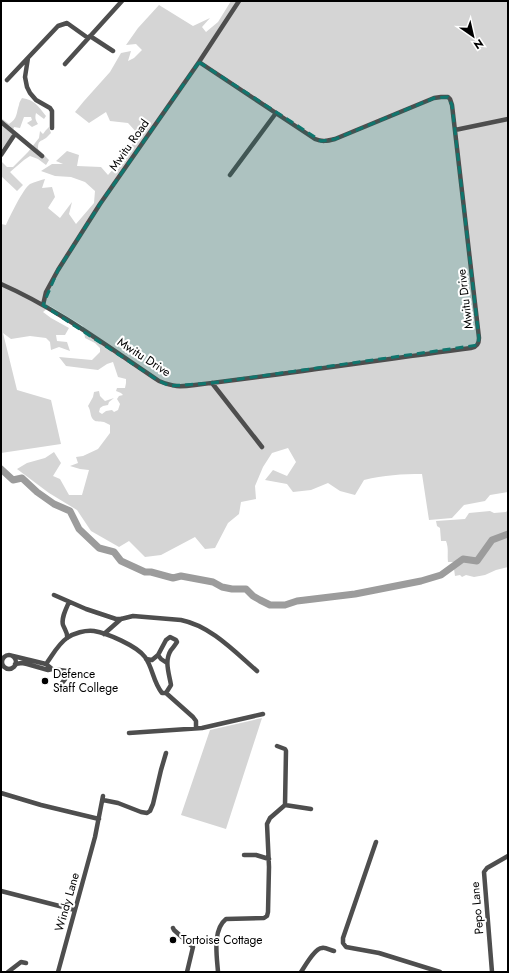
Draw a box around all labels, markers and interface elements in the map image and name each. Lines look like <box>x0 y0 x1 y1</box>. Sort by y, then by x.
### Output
north arrow <box>453 16 493 56</box>
text: N <box>470 35 487 53</box>
street label: Mwitu Road <box>105 115 153 175</box>
street label: Mwitu Drive <box>452 268 478 330</box>
street label: Mwitu Drive <box>114 333 174 381</box>
place label: Defence Staff College <box>53 665 118 697</box>
marker: Defence Staff College <box>40 676 50 686</box>
street label: Windy Lane <box>50 870 84 934</box>
street label: Pepo Lane <box>466 881 488 935</box>
place label: Tortoise Cottage <box>181 931 263 949</box>
marker: Tortoise Cottage <box>168 935 178 945</box>

